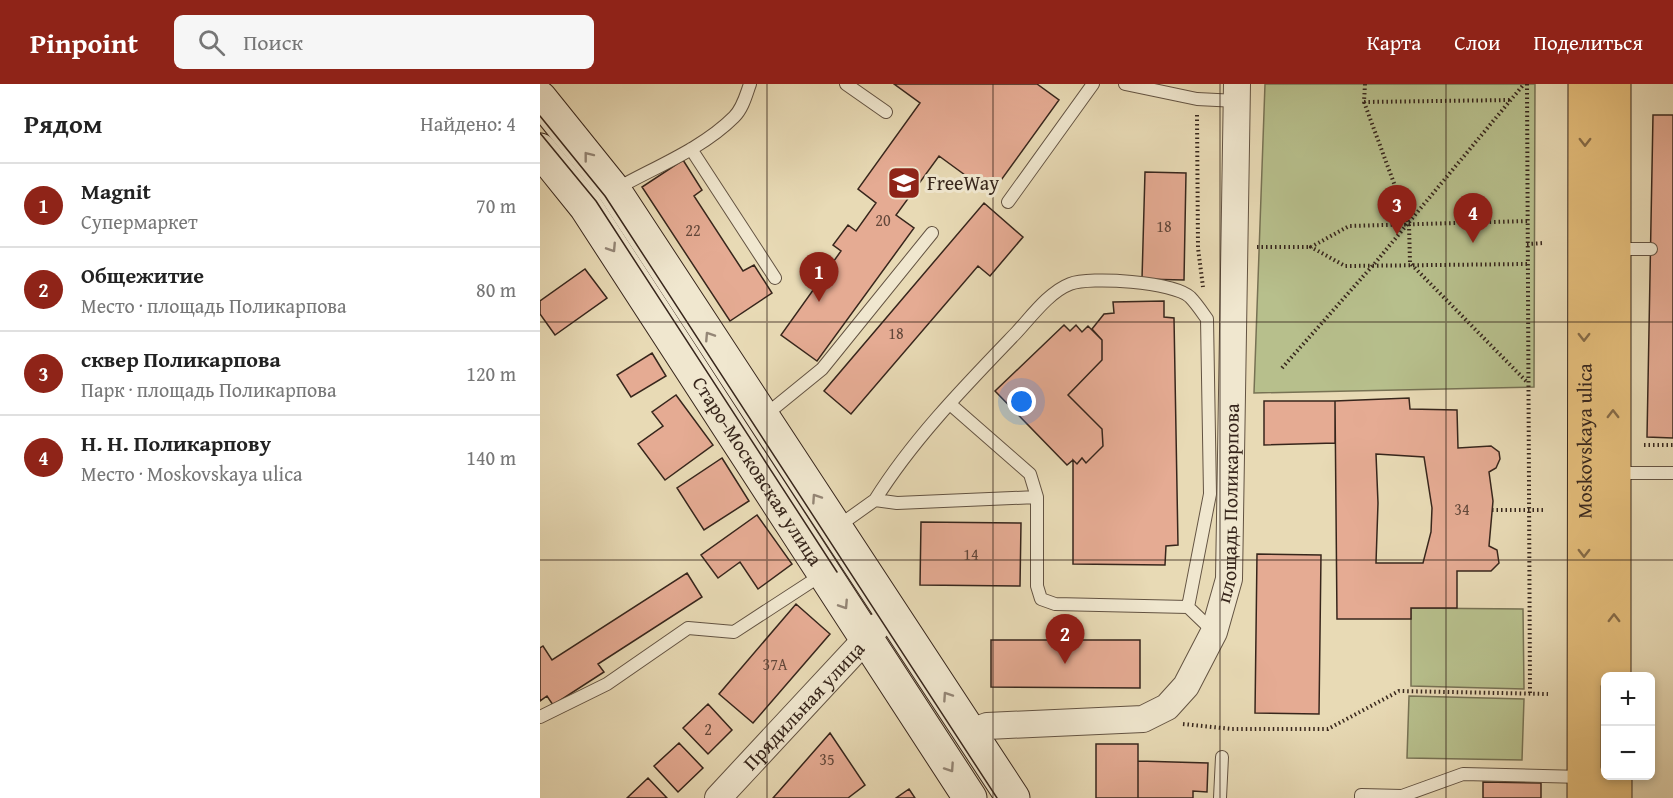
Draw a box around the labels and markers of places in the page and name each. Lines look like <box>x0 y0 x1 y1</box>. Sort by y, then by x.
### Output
school or university icon: FreeWay <box>886 165 922 201</box>
place label: FreeWay <box>927 168 999 197</box>
pin: 3 <box>1378 186 1416 235</box>
pin: 4 <box>1454 194 1492 243</box>
pin: 1 <box>800 252 838 302</box>
pin: 2 <box>1046 614 1084 664</box>

